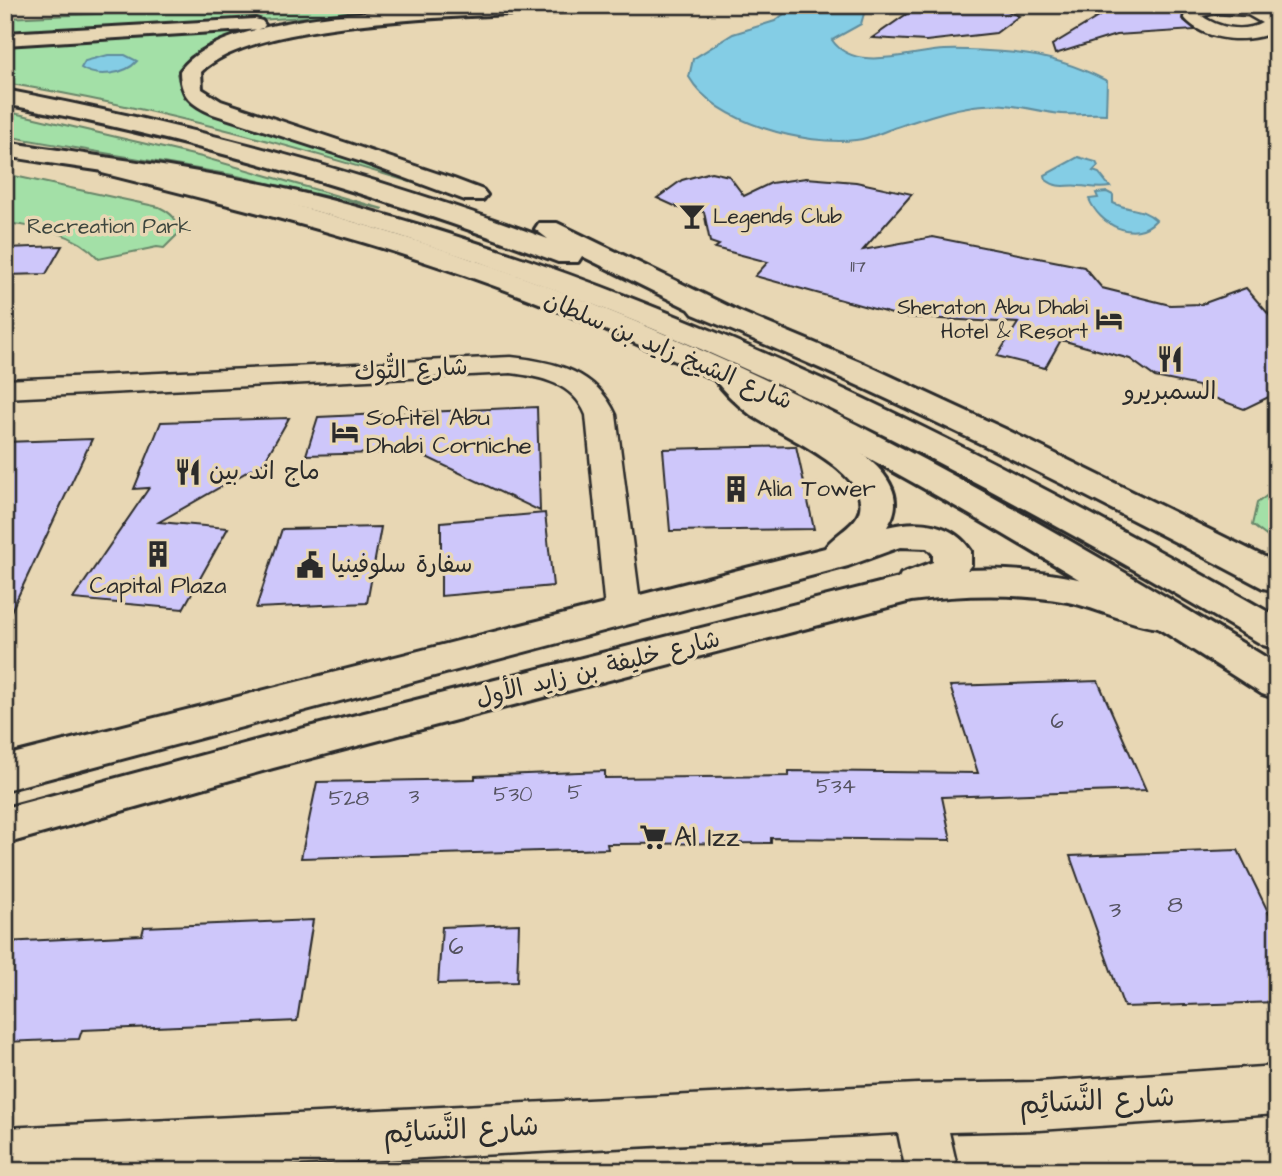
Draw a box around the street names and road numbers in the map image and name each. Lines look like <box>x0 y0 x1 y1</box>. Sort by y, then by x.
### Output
street label: شارع الشيخ زايد بن سلطان <box>539 283 797 419</box>
street label: شارع التُّوك <box>353 348 469 390</box>
street label: شارع خليفة بن زايد الأول <box>472 621 724 716</box>
street label: شارع النَّسَائِم <box>1018 1077 1176 1126</box>
street label: شارع النَّسَائِم <box>382 1106 540 1155</box>

